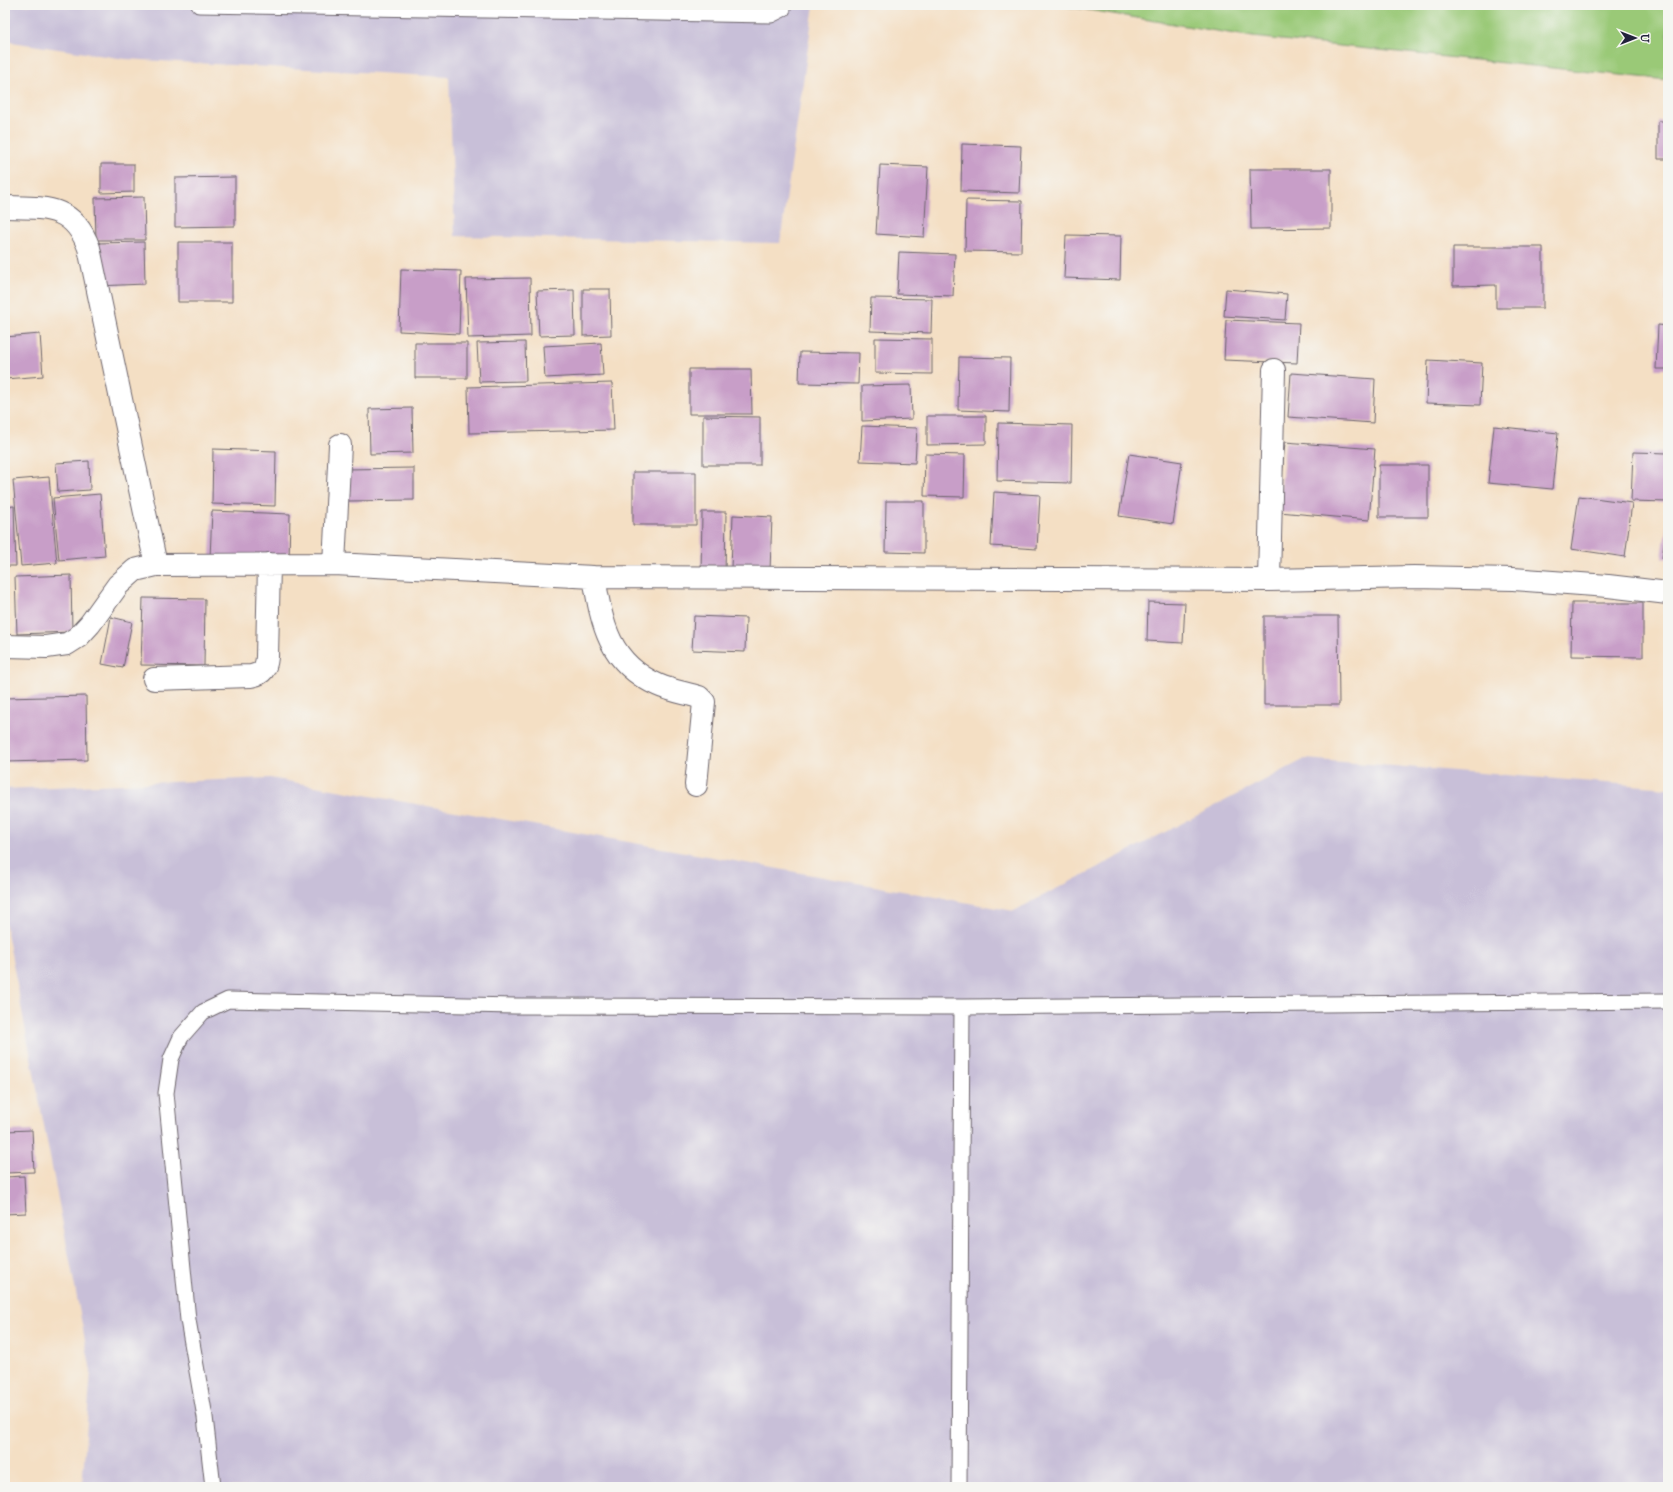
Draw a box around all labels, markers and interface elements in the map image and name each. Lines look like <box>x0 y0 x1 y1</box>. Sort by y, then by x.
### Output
north arrow <box>1615 18 1655 58</box>
text: U <box>1638 34 1651 43</box>

